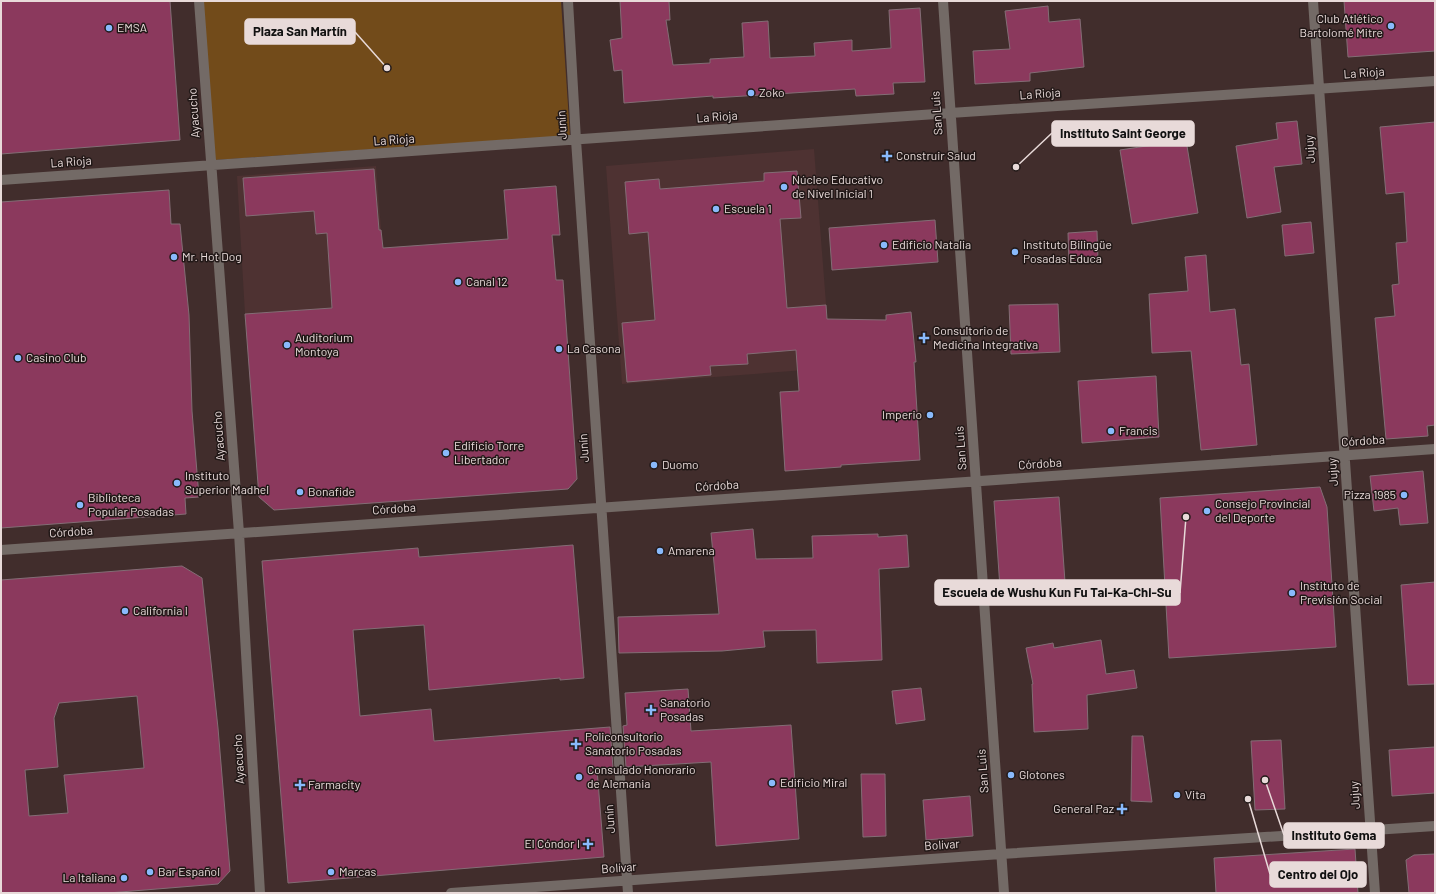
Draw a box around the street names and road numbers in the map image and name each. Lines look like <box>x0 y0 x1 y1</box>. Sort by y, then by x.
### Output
street label: La Rioja <box>1343 64 1385 80</box>
street label: La Rioja <box>1019 85 1061 101</box>
street label: Ayacucho <box>184 87 202 139</box>
street label: San Luis <box>927 90 945 136</box>
street label: La Rioja <box>696 108 738 124</box>
street label: Junín <box>553 110 569 140</box>
street label: La Rioja <box>373 131 415 147</box>
street label: Jujuy <box>1301 134 1317 164</box>
street label: La Rioja <box>50 153 92 169</box>
street label: Ayacucho <box>209 410 227 462</box>
street label: San Luis <box>951 425 969 471</box>
street label: Córdoba <box>1341 431 1385 449</box>
street label: Junín <box>575 433 591 463</box>
street label: Córdoba <box>1018 454 1062 472</box>
street label: Jujuy <box>1324 457 1340 487</box>
street label: Córdoba <box>695 476 739 494</box>
street label: Córdoba <box>372 499 416 517</box>
street label: Córdoba <box>49 522 93 540</box>
street label: Ayacucho <box>230 734 246 785</box>
street label: San Luis <box>973 748 991 794</box>
street label: Jujuy <box>1346 780 1362 810</box>
street label: Junín <box>601 804 617 834</box>
street label: Bolívar <box>924 836 961 852</box>
street label: Bolívar <box>601 859 638 875</box>

